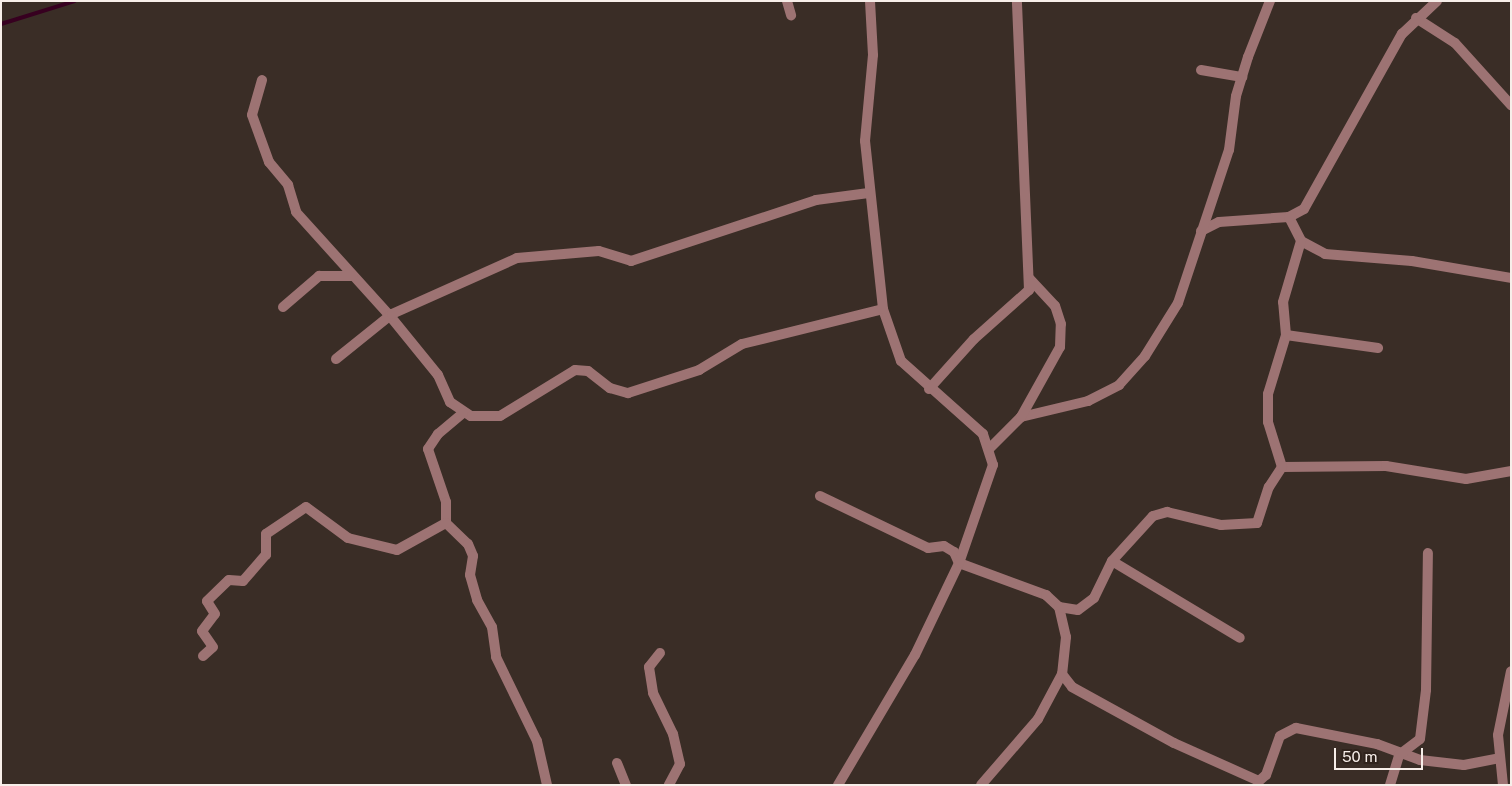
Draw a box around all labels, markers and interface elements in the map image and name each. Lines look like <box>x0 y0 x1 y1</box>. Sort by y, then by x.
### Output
scale bar <box>1337 738 1426 770</box>
text: 50 m <box>1342 748 1377 765</box>

